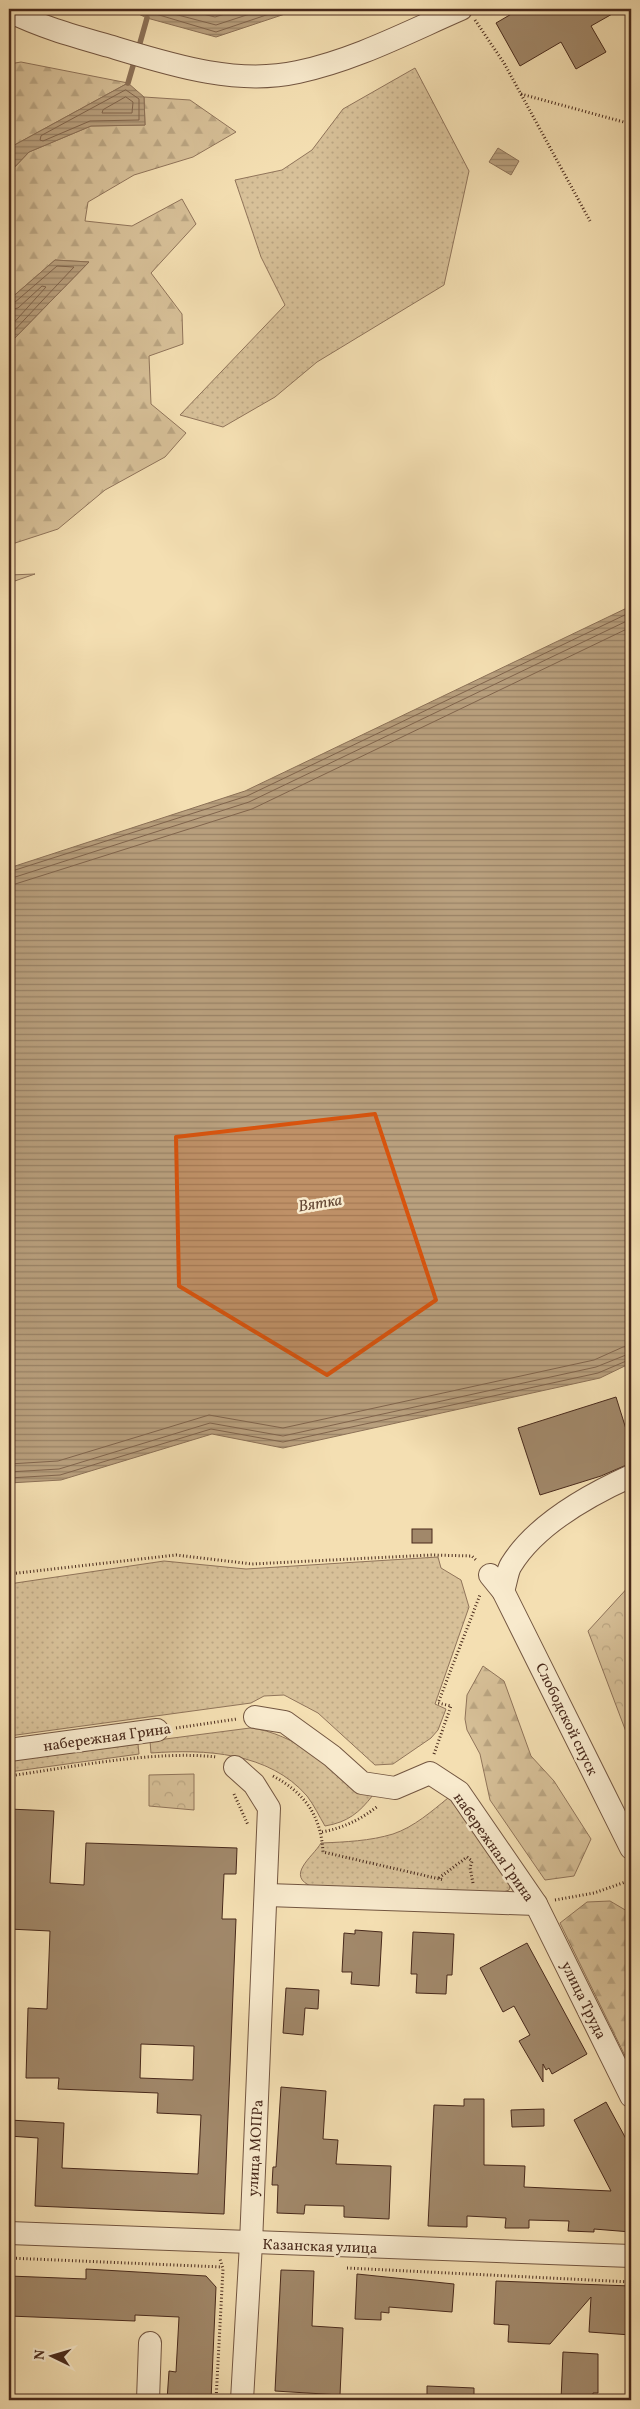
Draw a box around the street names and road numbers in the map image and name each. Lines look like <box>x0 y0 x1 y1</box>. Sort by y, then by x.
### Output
street label: Слободской спуск <box>529 1660 602 1780</box>
street label: набережная Грина <box>42 1719 172 1758</box>
street label: набережная Грина <box>447 1789 538 1907</box>
street label: улица Труда <box>555 1958 611 2043</box>
street label: улица МОПРа <box>243 2099 270 2197</box>
street label: Казанская улица <box>262 2235 378 2260</box>

